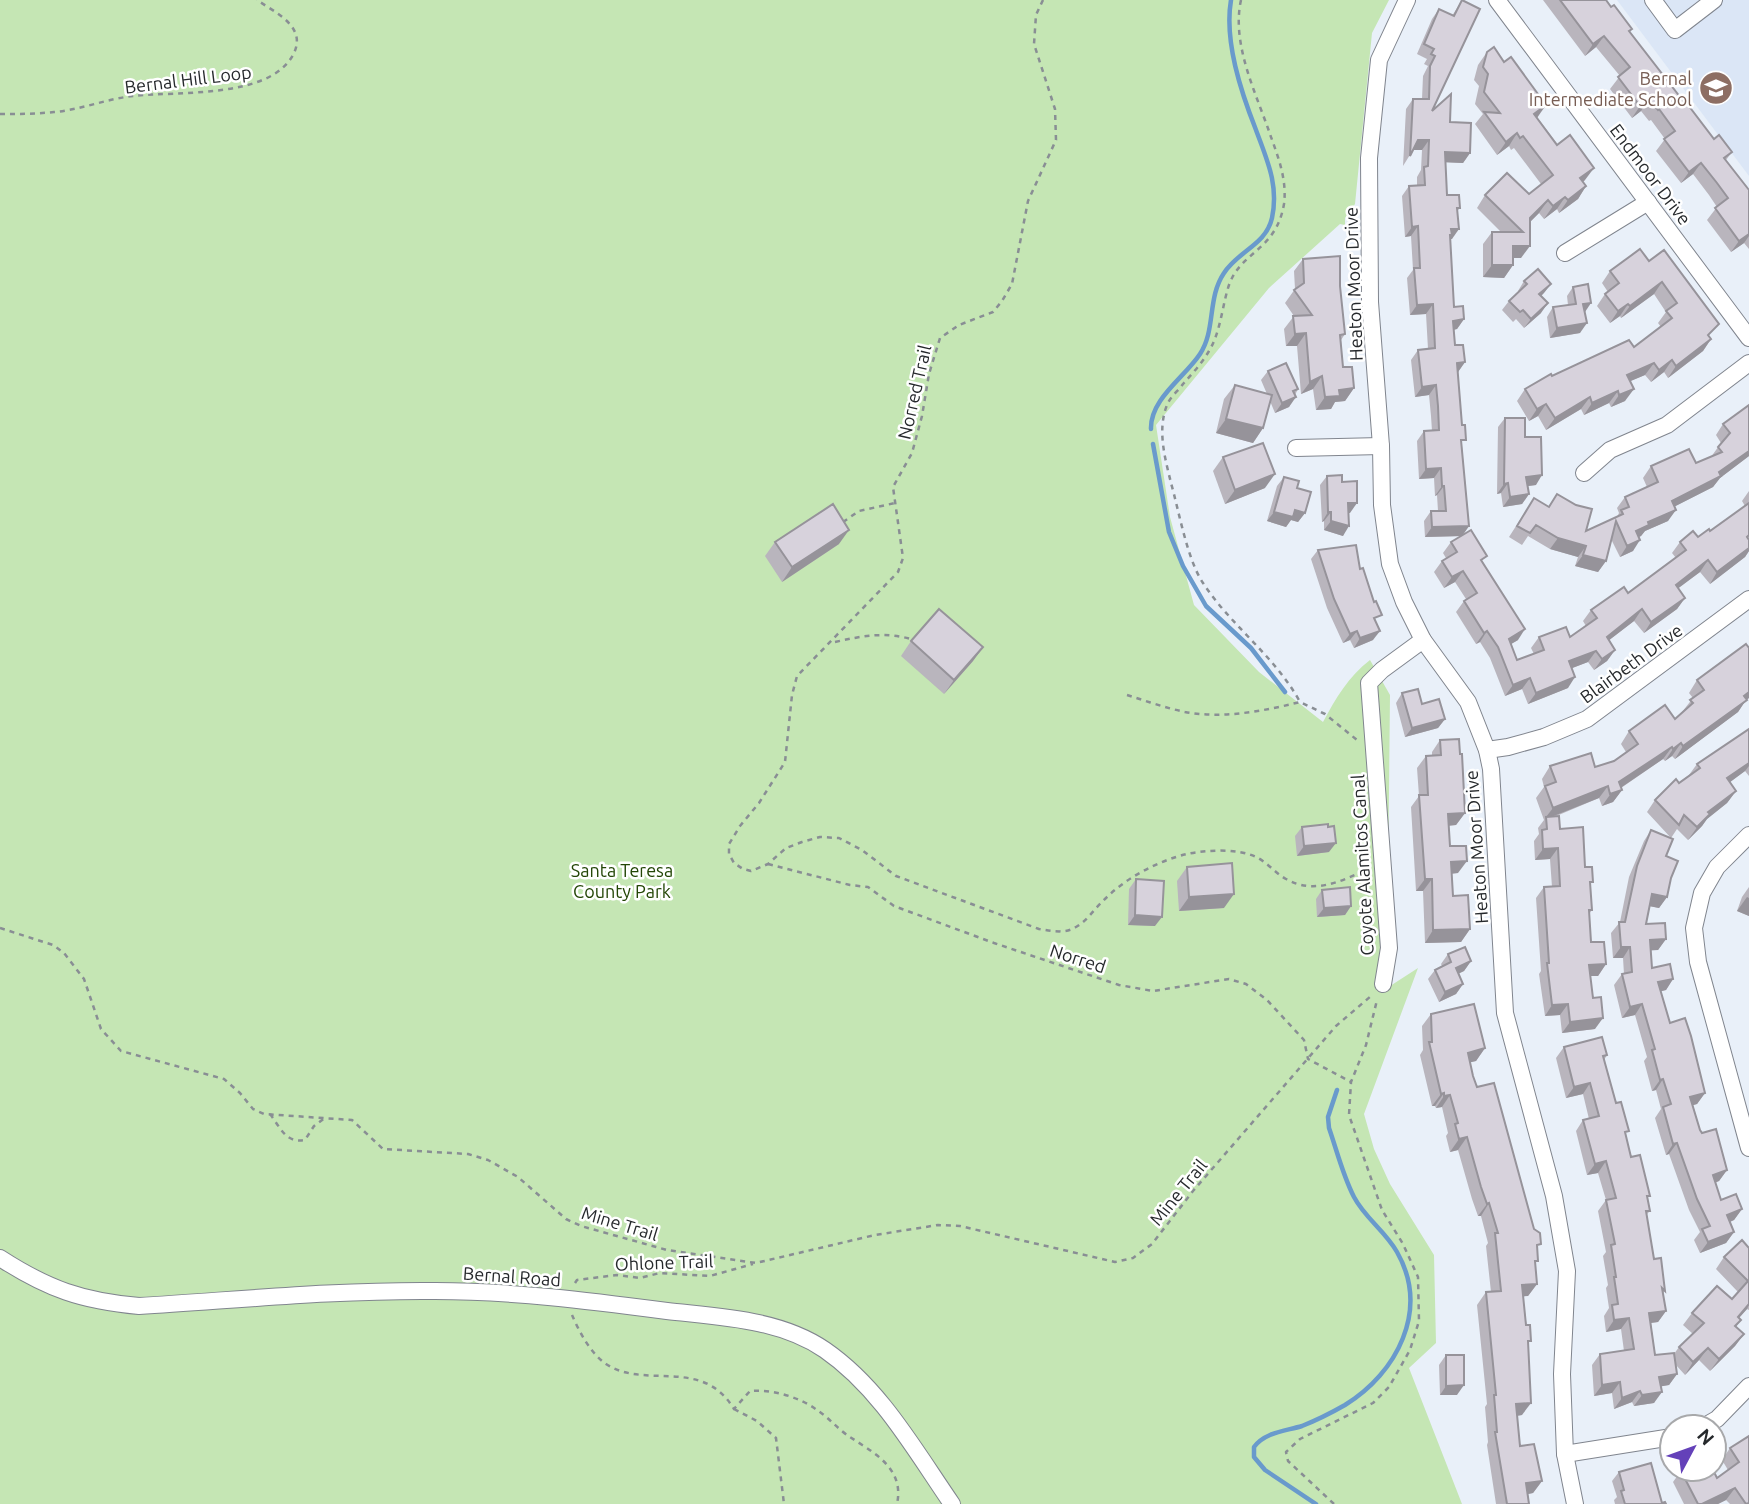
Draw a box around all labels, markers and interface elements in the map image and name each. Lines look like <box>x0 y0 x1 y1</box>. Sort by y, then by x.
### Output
street label: Bernal Hill Loop <box>123 61 253 97</box>
place label: Bernal Intermediate School <box>1529 68 1692 109</box>
school or university icon: Bernal Intermediate School <box>1697 69 1735 107</box>
street label: Endmoor Drive <box>1607 120 1695 228</box>
street label: Heaton Moor Drive <box>1340 207 1366 361</box>
street label: Norred Trail <box>893 343 935 441</box>
street label: Blairbeth Drive <box>1576 619 1686 707</box>
street label: Heaton Moor Drive <box>1461 770 1491 924</box>
street label: Coyote Alamitos Canal <box>1347 774 1377 956</box>
park label: Santa Teresa County Park <box>571 860 673 901</box>
street label: Norred <box>1048 940 1108 976</box>
street label: Mine Trail <box>1145 1155 1211 1229</box>
street label: Mine Trail <box>579 1202 661 1244</box>
street label: Ohlone Trail <box>614 1250 714 1274</box>
street label: Bernal Road <box>462 1263 562 1289</box>
north arrow <box>1658 1413 1728 1483</box>
text: N <box>1693 1424 1719 1449</box>

